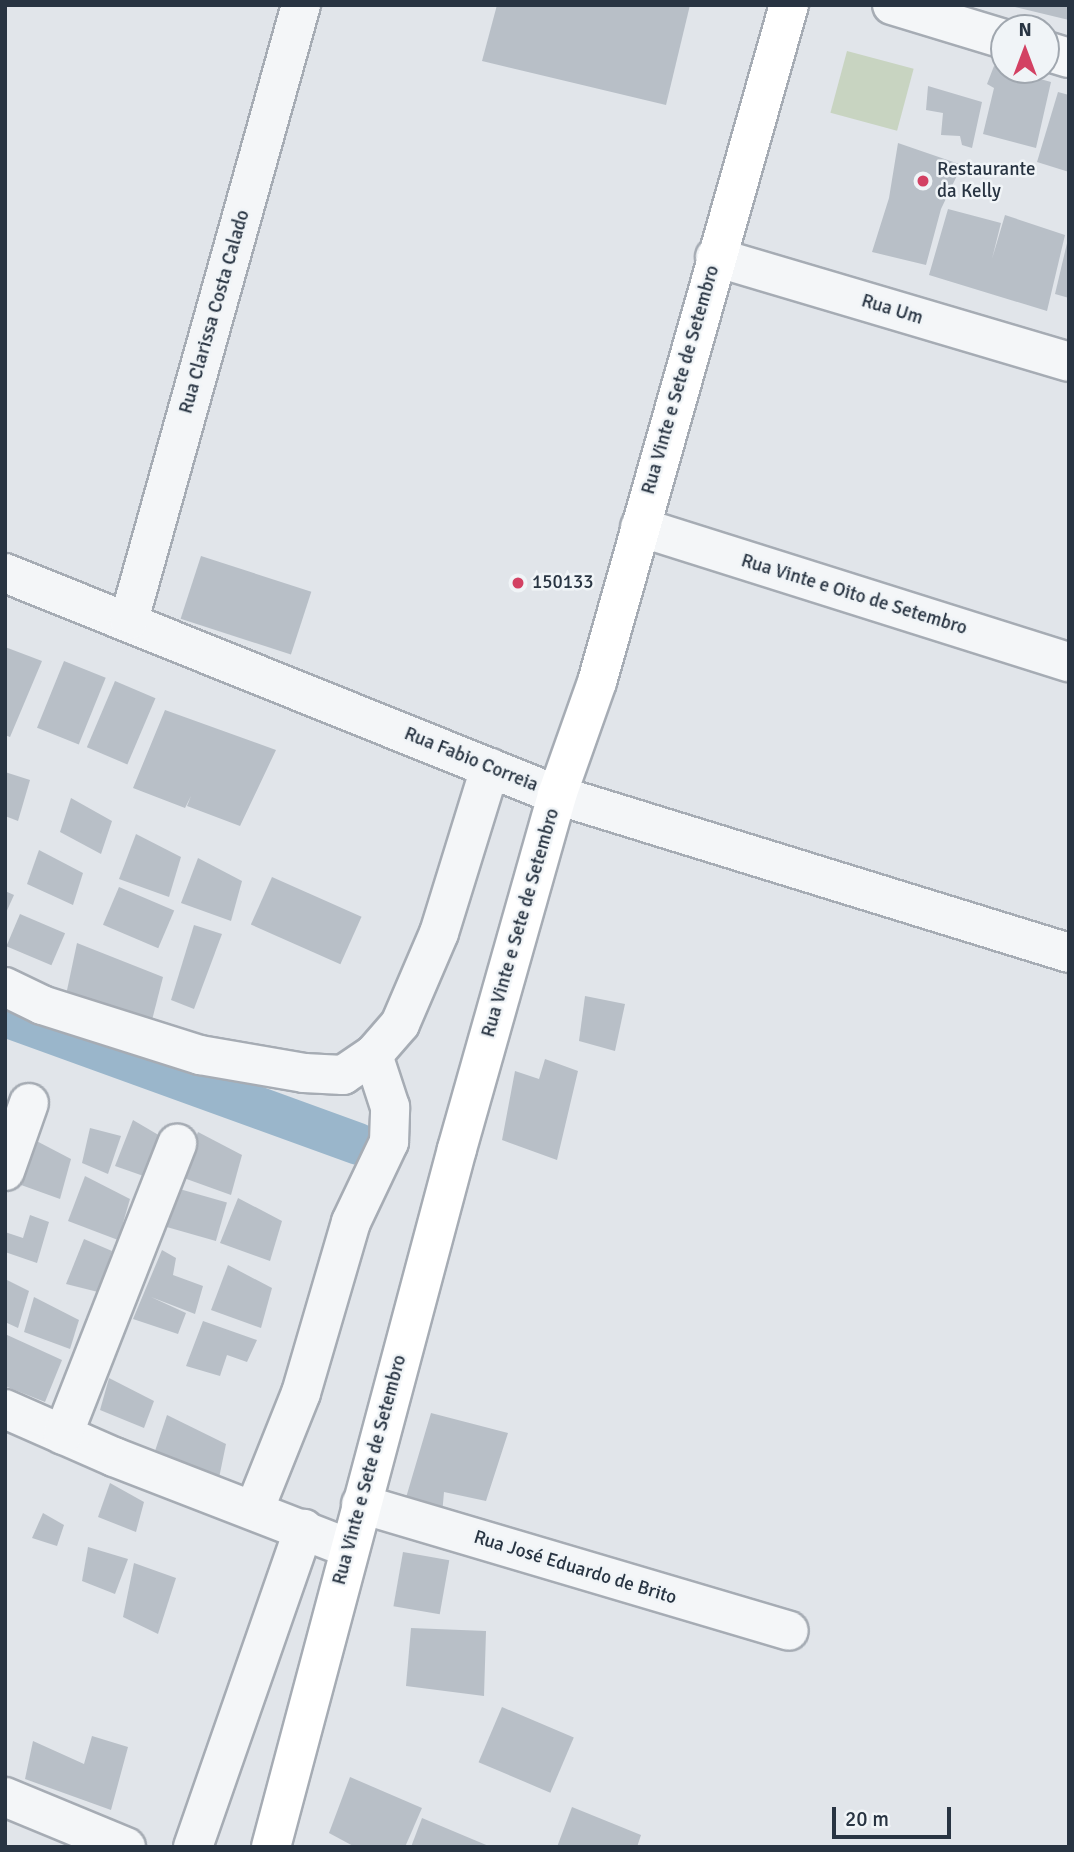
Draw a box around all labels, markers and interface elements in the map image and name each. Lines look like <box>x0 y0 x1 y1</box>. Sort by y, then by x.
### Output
north arrow <box>990 14 1060 84</box>
text: N <box>1018 18 1032 42</box>
place label: Restaurante da Kelly <box>937 159 1035 203</box>
marker: Restaurante da Kelly <box>915 173 931 189</box>
street label: Rua Clarissa Costa Calado <box>175 207 255 417</box>
street label: Rua Vinte e Sete de Setembro <box>637 263 725 497</box>
street label: Rua Um <box>859 290 925 330</box>
street label: Rua Vinte e Oito de Setembro <box>738 550 970 640</box>
place label: 150133 <box>532 572 594 594</box>
marker: 150133 <box>510 575 526 591</box>
street label: Rua Fabio Correia <box>401 723 541 797</box>
street label: Rua Vinte e Sete de Setembro <box>477 806 565 1040</box>
street label: Rua Vinte e Sete de Setembro <box>328 1352 412 1588</box>
street label: Rua José Eduardo de Brito <box>471 1526 679 1610</box>
scale bar <box>836 1792 955 1836</box>
text: 20 m <box>845 1806 889 1832</box>

